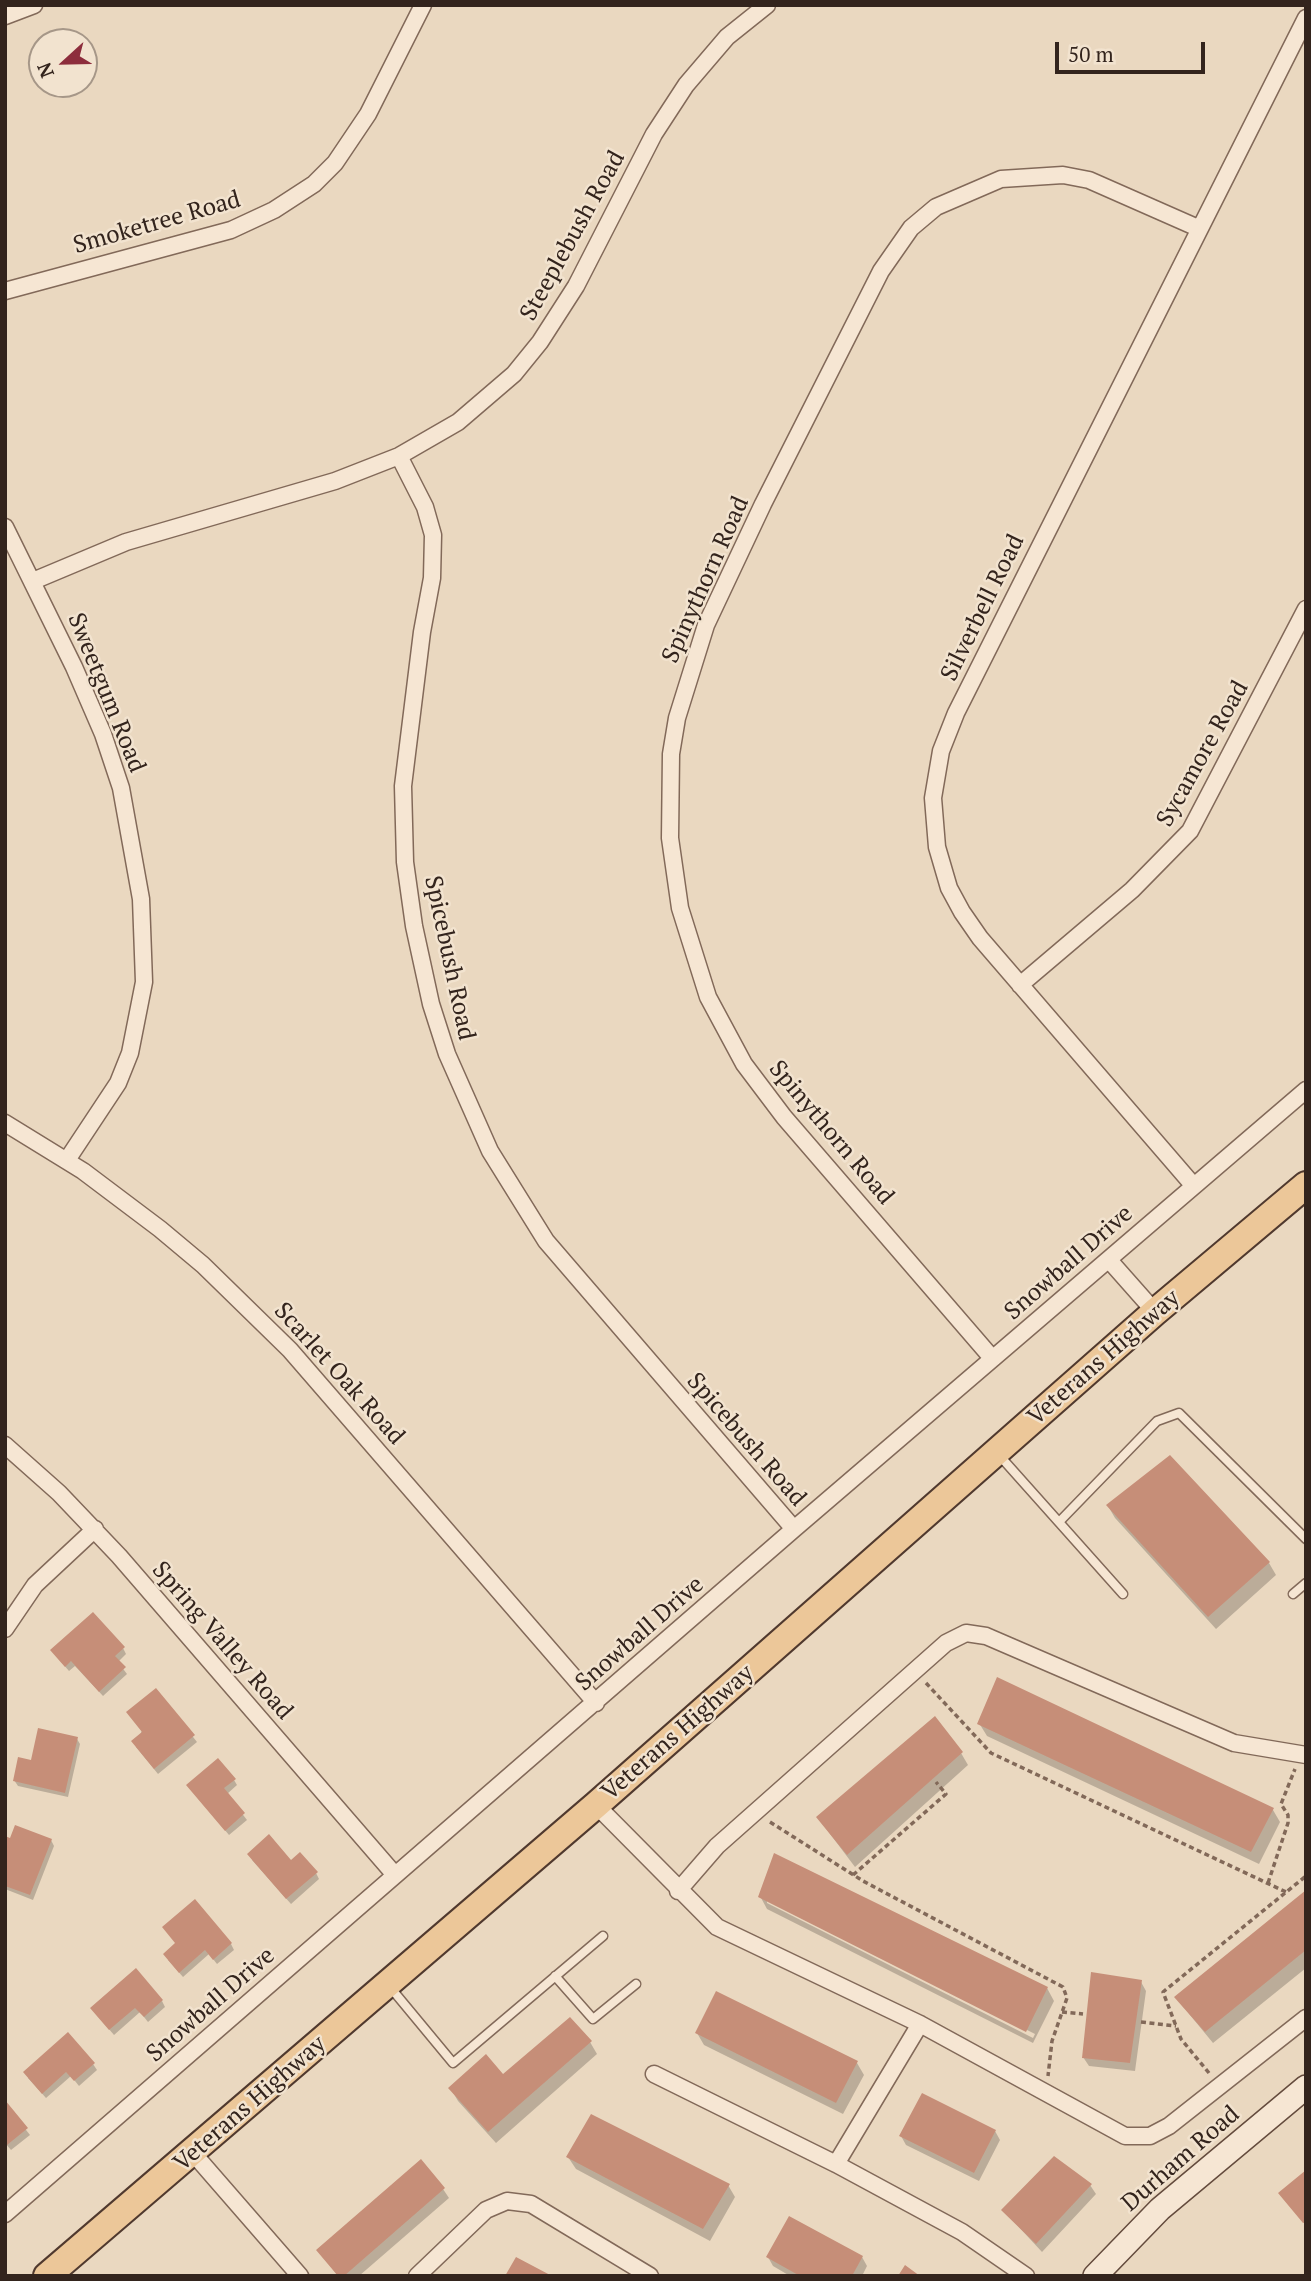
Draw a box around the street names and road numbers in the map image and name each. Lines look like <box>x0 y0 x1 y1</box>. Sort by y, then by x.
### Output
street label: Steeplebush Road <box>514 146 632 326</box>
street label: Smoketree Road <box>70 185 244 261</box>
street label: Spinythorn Road <box>656 492 756 668</box>
street label: Silverbell Road <box>935 530 1031 686</box>
street label: Sweetgum Road <box>61 609 151 777</box>
street label: Sycamore Road <box>1151 676 1255 832</box>
street label: Spicebush Road <box>418 873 480 1043</box>
street label: Spinythorn Road <box>762 1055 900 1211</box>
street label: Snowball Drive <box>999 1200 1139 1326</box>
street label: Veterans Highway <box>1022 1284 1186 1432</box>
street label: Scarlet Oak Road <box>268 1297 410 1451</box>
street label: Spicebush Road <box>680 1367 812 1513</box>
street label: Spring Valley Road <box>146 1556 298 1726</box>
street label: Snowball Drive <box>570 1571 710 1697</box>
street label: Veterans Highway <box>596 1659 760 1807</box>
street label: Snowball Drive <box>141 1942 281 2068</box>
street label: Veterans Highway <box>168 2030 332 2178</box>
street label: Durham Road <box>1116 2100 1246 2218</box>

